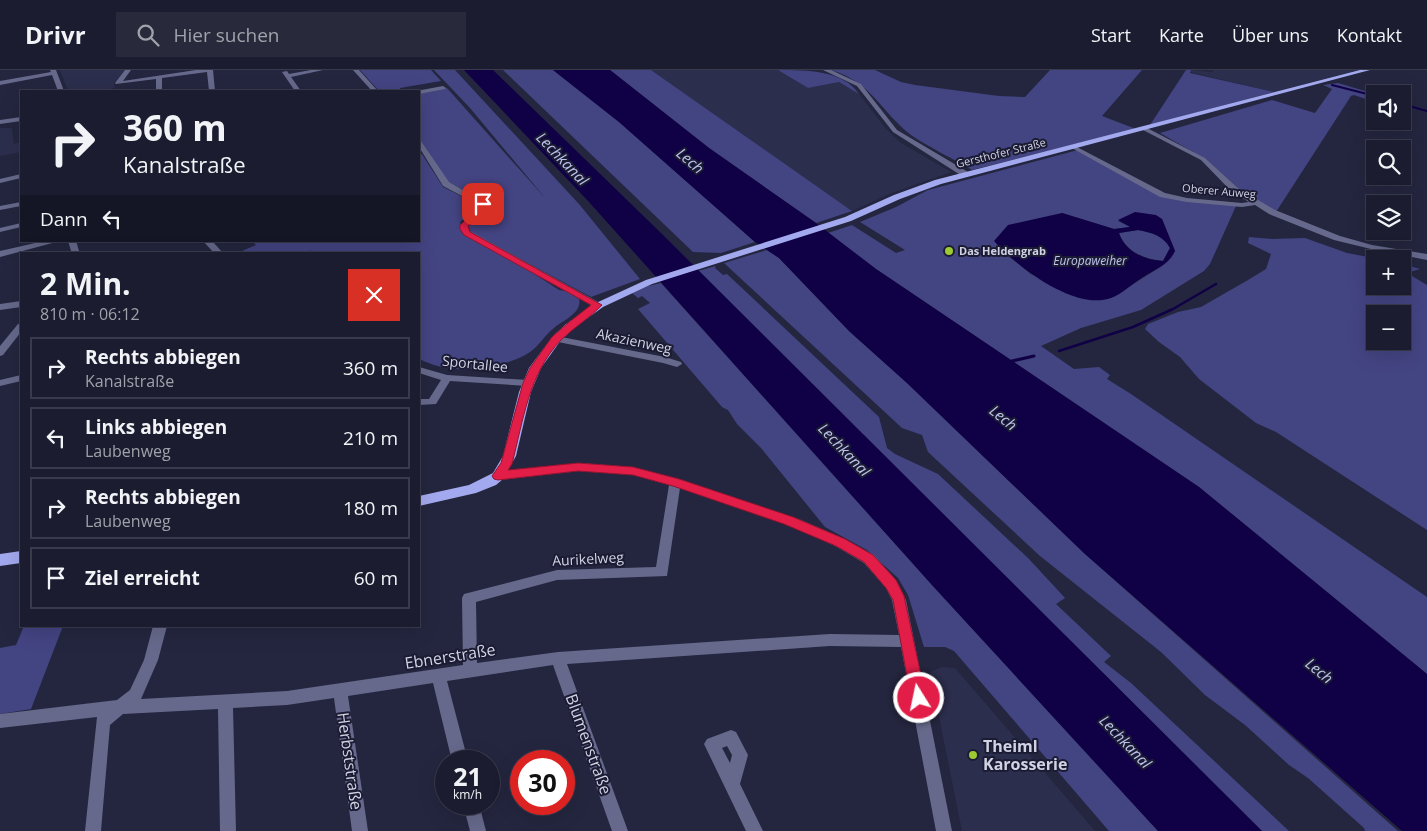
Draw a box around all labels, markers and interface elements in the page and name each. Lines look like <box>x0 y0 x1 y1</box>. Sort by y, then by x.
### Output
search box <box>116 12 466 57</box>
text: Drivr <box>25 18 86 51</box>
icon: search <box>134 21 162 49</box>
text: Hier suchen <box>174 22 280 48</box>
text: Start <box>1091 23 1131 47</box>
text: Karte <box>1159 23 1204 47</box>
text: Über uns <box>1232 23 1309 47</box>
text: Kontakt <box>1337 23 1402 47</box>
map controls <box>1366 85 1411 350</box>
button: sound <box>1366 85 1411 130</box>
text: 360 m <box>123 104 227 151</box>
icon: right <box>40 110 105 175</box>
water label: Lechkanal <box>532 127 594 190</box>
street label: Gersthofer Straße <box>954 134 1047 171</box>
button: search <box>1366 140 1411 185</box>
water label: Lech <box>673 143 709 178</box>
text: Kanalstraße <box>123 149 246 179</box>
street label: Oberer Auweg <box>1182 180 1257 201</box>
pin <box>462 183 504 225</box>
icon: arrive <box>469 190 497 218</box>
button: layers <box>1366 195 1411 240</box>
icon: left <box>98 205 126 233</box>
text: Dann <box>40 206 88 232</box>
place label: Das Heldengrab <box>959 243 1046 258</box>
marker: Das Heldengrab <box>943 245 955 257</box>
button: + <box>1366 250 1411 295</box>
water label: Europaweiher <box>1053 252 1128 269</box>
text: 2 Min. <box>40 263 131 304</box>
button: close <box>348 269 400 321</box>
text: 810 m · 06:12 <box>40 303 140 325</box>
button: − <box>1366 305 1411 350</box>
street label: Akazienweg <box>595 323 674 358</box>
text: Rechts abbiegen <box>85 344 241 370</box>
street label: Sportallee <box>441 351 509 376</box>
icon: right <box>42 354 70 382</box>
text: 360 m <box>343 355 398 381</box>
text: Kanalstraße <box>85 370 174 392</box>
water label: Lech <box>986 400 1022 434</box>
text: Links abbiegen <box>85 414 227 440</box>
water label: Lechkanal <box>814 418 876 481</box>
icon: left <box>42 424 70 452</box>
text: 210 m <box>343 425 398 451</box>
text: Laubenweg <box>85 440 171 462</box>
text: Rechts abbiegen <box>85 484 241 510</box>
icon: right <box>42 494 70 522</box>
text: 180 m <box>343 495 398 521</box>
text: Laubenweg <box>85 510 171 532</box>
street label: Aurikelweg <box>552 547 625 570</box>
icon: arrive <box>42 564 70 592</box>
text: Ziel erreicht <box>85 565 200 591</box>
text: 60 m <box>354 565 398 591</box>
street label: Ebnerstraße <box>403 638 497 674</box>
water label: Lech <box>1302 653 1338 687</box>
position arrow <box>892 671 944 723</box>
street label: Blumenstraße <box>561 691 617 797</box>
water label: Lechkanal <box>1095 710 1157 773</box>
street label: Herbststraße <box>332 711 368 811</box>
place label: Theiml Karosserie <box>983 735 1067 775</box>
marker: Theiml Karosserie <box>967 749 979 761</box>
speed limit sign: 30 <box>510 750 575 815</box>
text: 21 <box>453 759 482 793</box>
text: km/h <box>453 786 482 803</box>

